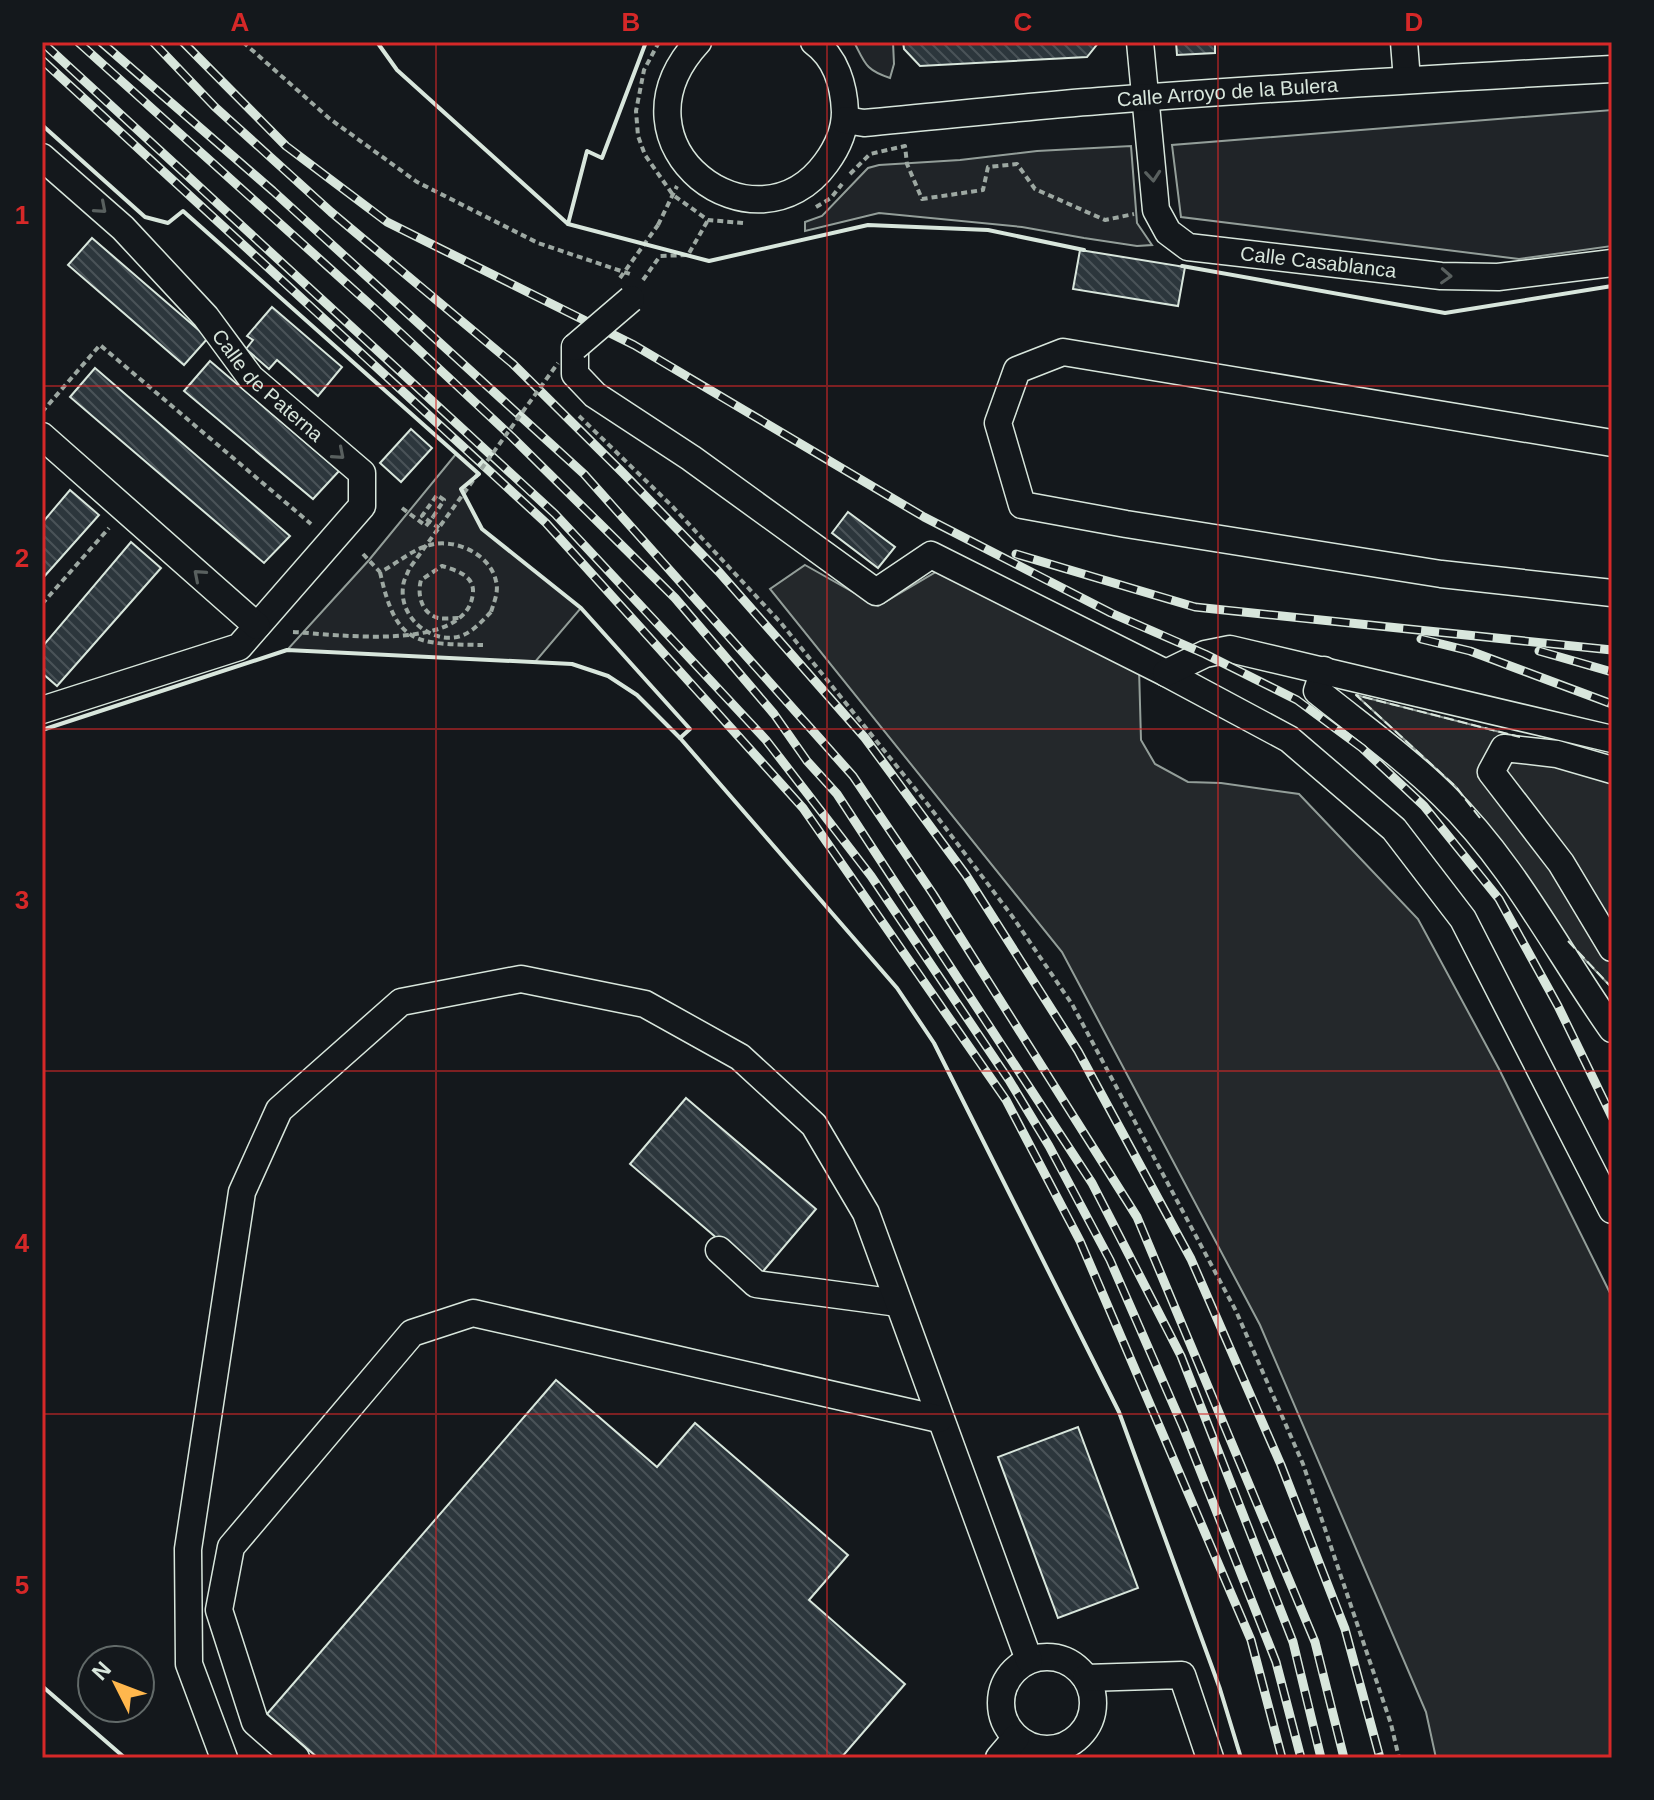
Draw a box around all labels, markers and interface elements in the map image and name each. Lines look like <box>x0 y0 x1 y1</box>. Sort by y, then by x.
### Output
text: A <box>231 7 250 37</box>
text: B <box>622 7 640 37</box>
text: C <box>1014 7 1033 37</box>
text: D <box>1405 7 1423 37</box>
street label: Calle Arroyo de la Bulera <box>1116 74 1339 111</box>
one-way arrow <box>1144 170 1161 183</box>
one-way arrow <box>91 198 106 213</box>
text: 1 <box>15 200 29 230</box>
street label: Calle Casablanca <box>1239 242 1398 282</box>
one-way arrow <box>1440 267 1453 284</box>
street label: Calle de Paterna <box>208 325 328 446</box>
one-way arrow <box>330 444 345 459</box>
text: 2 <box>15 543 29 573</box>
one-way arrow <box>193 570 208 584</box>
text: 3 <box>15 885 29 915</box>
text: 4 <box>15 1228 30 1258</box>
text: 5 <box>15 1570 29 1600</box>
north arrow <box>76 1644 156 1724</box>
text: N <box>87 1657 116 1685</box>

